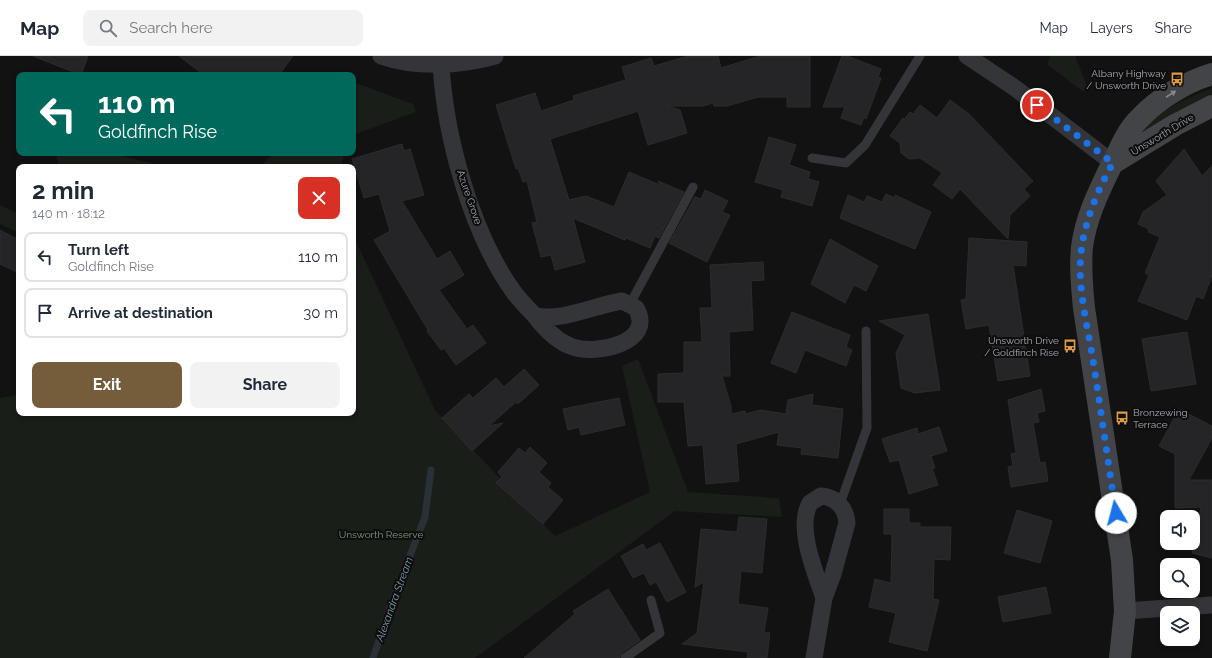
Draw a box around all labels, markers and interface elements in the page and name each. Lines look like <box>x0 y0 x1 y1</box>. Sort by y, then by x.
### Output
search box <box>83 10 363 46</box>
text: Map <box>20 17 59 39</box>
icon: search <box>97 17 119 39</box>
text: Search here <box>129 19 213 37</box>
text: Map <box>1040 20 1068 36</box>
text: Layers <box>1090 20 1133 36</box>
text: Share <box>1155 20 1192 36</box>
place label: Albany Highway / Unsworth Drive <box>1086 68 1167 91</box>
bus stop icon: Albany Highway / Unsworth Drive <box>1169 71 1185 87</box>
text: 110 m <box>98 87 176 120</box>
icon: left <box>32 88 84 140</box>
pin <box>1020 88 1054 122</box>
one-way arrow <box>1166 90 1176 98</box>
icon: arrive <box>1026 94 1048 116</box>
street label: Unsworth Drive <box>1129 111 1196 157</box>
text: Goldfinch Rise <box>98 121 217 142</box>
street label: Azure Grove <box>455 169 484 226</box>
text: 2 min <box>32 176 94 205</box>
button: close <box>298 177 340 219</box>
text: 140 m · 18:12 <box>32 206 105 221</box>
text: Turn left <box>68 241 129 259</box>
icon: left <box>34 246 56 268</box>
text: 110 m <box>298 248 338 266</box>
text: Goldfinch Rise <box>68 259 154 274</box>
icon: arrive <box>34 302 56 324</box>
text: Arrive at destination <box>68 304 213 322</box>
text: 30 m <box>303 304 338 322</box>
place label: Unsworth Drive / Goldfinch Rise <box>984 335 1059 358</box>
bus stop icon: Unsworth Drive / Goldfinch Rise <box>1062 338 1078 354</box>
button: Exit <box>32 362 182 408</box>
button: Share <box>190 362 340 408</box>
place label: Bronzewing Terrace <box>1133 407 1188 430</box>
bus stop icon: Bronzewing Terrace <box>1114 410 1130 426</box>
position arrow <box>1095 492 1137 534</box>
map controls <box>1160 510 1200 646</box>
button: sound <box>1160 510 1200 550</box>
park label: Unsworth Reserve <box>339 529 423 540</box>
water label: Alexandra Stream <box>373 555 416 644</box>
button: search <box>1160 558 1200 598</box>
button: layers <box>1160 606 1200 646</box>

